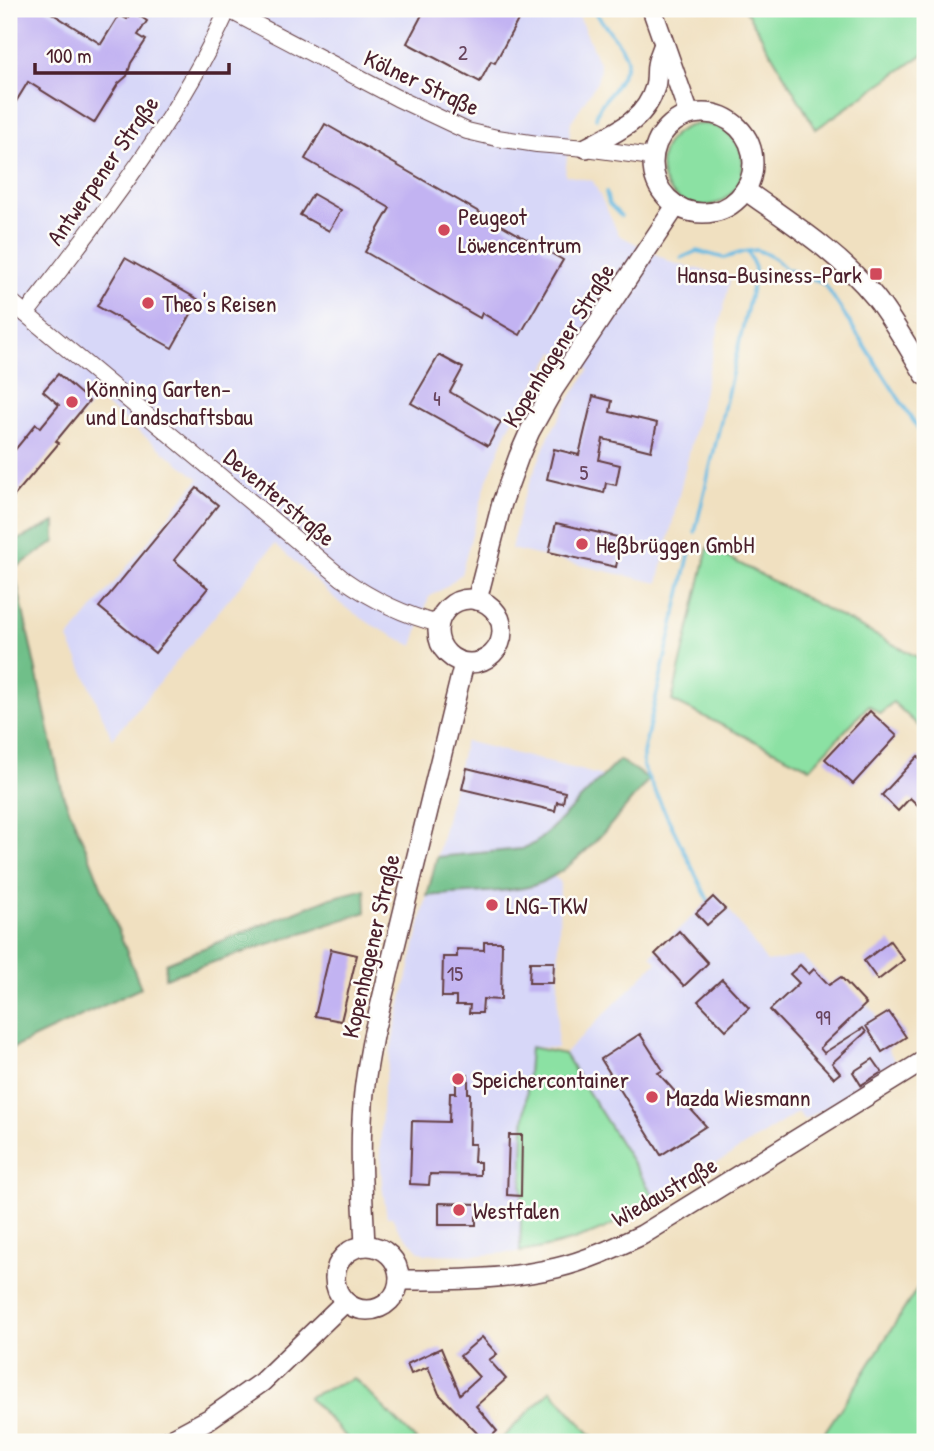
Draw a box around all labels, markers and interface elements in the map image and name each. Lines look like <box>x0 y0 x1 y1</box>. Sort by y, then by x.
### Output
scale bar <box>35 32 229 76</box>
house number: 2 <box>458 38 468 67</box>
text: 100 m <box>46 41 92 70</box>
street label: Kölner Straße <box>359 41 485 123</box>
street label: Antwerpener Straße <box>38 88 166 251</box>
place label: Peugeot Löwencentrum <box>458 200 581 260</box>
marker: Peugeot Löwencentrum <box>436 222 452 238</box>
street label: Kopenhagener Straße <box>495 256 622 433</box>
place label: Hansa-Business-Park <box>677 258 862 290</box>
marker: Hansa-Business-Park <box>868 266 884 282</box>
place label: Theo's Reisen <box>162 287 277 319</box>
marker: Theo's Reisen <box>140 295 156 311</box>
place label: Könning Garten- und Landschaftsbau <box>86 372 253 432</box>
house number: 4 <box>433 384 441 413</box>
marker: Könning Garten- und Landschaftsbau <box>64 394 80 410</box>
street label: Deventerstraße <box>217 441 343 553</box>
house number: 5 <box>580 458 589 487</box>
place label: Heßbrüggen GmbH <box>596 528 754 560</box>
marker: Heßbrüggen GmbH <box>574 536 590 552</box>
street label: Kopenhagener Straße <box>333 850 407 1041</box>
place label: LNG-TKW <box>506 889 588 921</box>
marker: LNG-TKW <box>484 897 500 913</box>
house number: 15 <box>447 959 463 988</box>
house number: 99 <box>815 1003 831 1032</box>
place label: Speichercontainer <box>472 1063 629 1095</box>
marker: Speichercontainer <box>450 1071 466 1087</box>
place label: Mazda Wiesmann <box>666 1081 811 1113</box>
marker: Mazda Wiesmann <box>644 1089 660 1105</box>
street label: Wiedaustraße <box>606 1148 723 1234</box>
place label: Westfalen <box>473 1194 560 1226</box>
marker: Westfalen <box>451 1202 467 1218</box>

